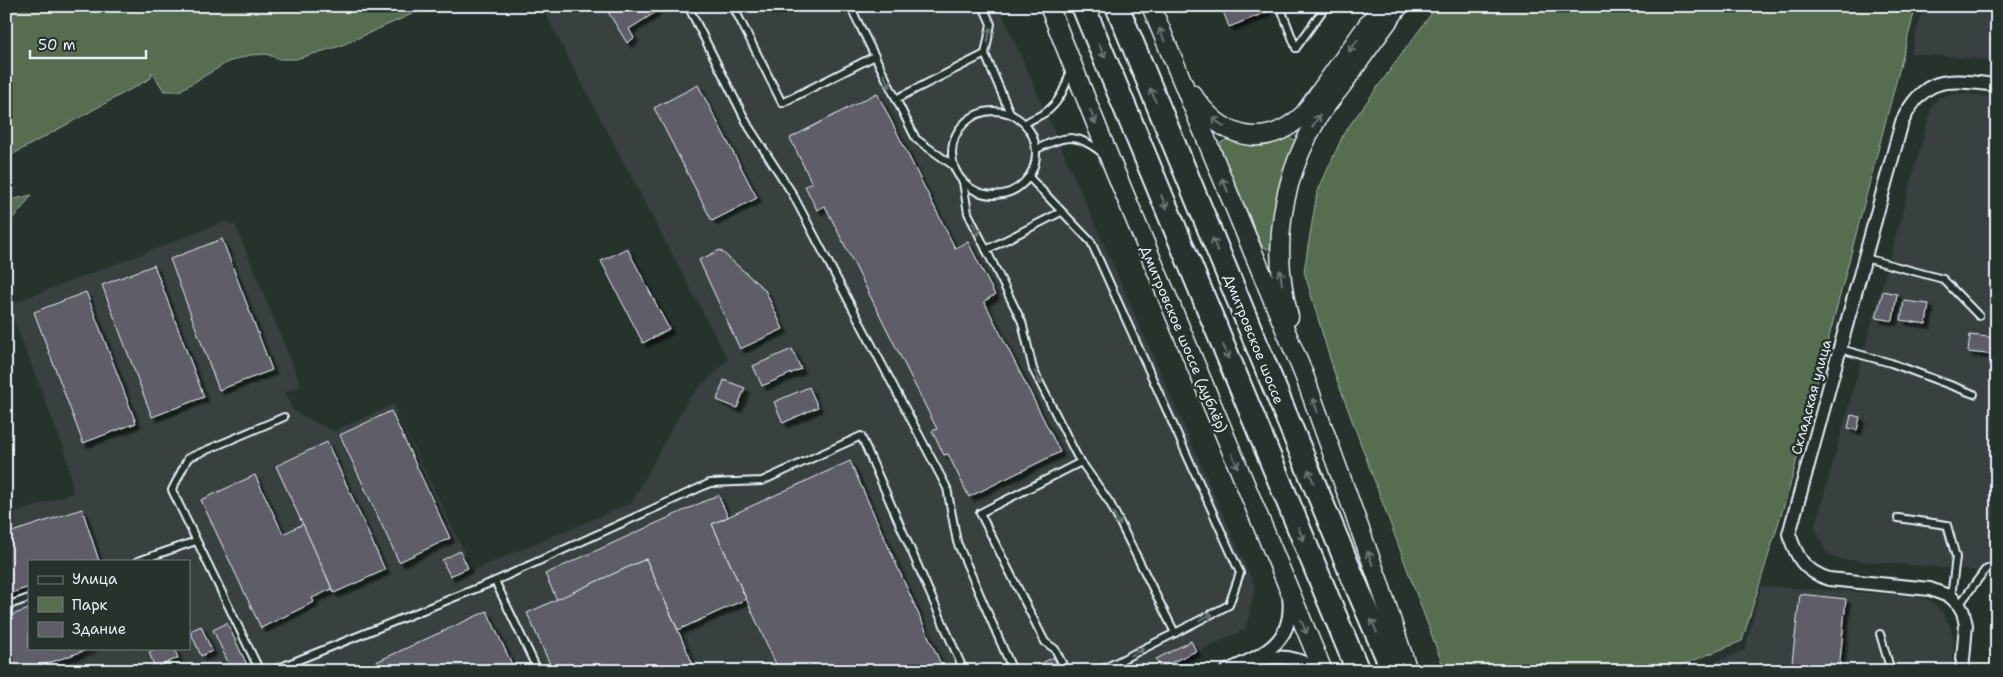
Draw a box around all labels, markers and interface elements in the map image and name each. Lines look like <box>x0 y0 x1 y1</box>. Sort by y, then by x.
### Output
one-way arrow <box>984 27 994 43</box>
one-way arrow <box>1157 27 1166 42</box>
scale bar <box>30 28 146 60</box>
text: 50 m <box>38 35 76 55</box>
one-way arrow <box>1348 39 1358 53</box>
one-way arrow <box>1098 43 1107 58</box>
one-way arrow <box>883 73 892 88</box>
one-way arrow <box>1148 88 1158 103</box>
one-way arrow <box>1089 108 1098 124</box>
one-way arrow <box>1312 115 1322 129</box>
one-way arrow <box>1212 116 1225 127</box>
one-way arrow <box>1219 178 1229 193</box>
one-way arrow <box>1160 193 1169 209</box>
one-way arrow <box>971 221 981 236</box>
one-way arrow <box>1210 238 1220 253</box>
street label: Дмитровское шоссе (дублёр) <box>1136 243 1232 435</box>
one-way arrow <box>1276 269 1286 285</box>
street label: Дмитровское шоссе <box>1220 272 1288 407</box>
street label: Складская улица <box>1787 337 1835 457</box>
one-way arrow <box>1222 344 1231 359</box>
one-way arrow <box>1033 370 1043 385</box>
one-way arrow <box>1310 398 1319 413</box>
one-way arrow <box>1231 453 1240 468</box>
one-way arrow <box>1305 469 1315 484</box>
one-way arrow <box>1113 511 1123 526</box>
one-way arrow <box>1297 526 1306 542</box>
one-way arrow <box>1365 550 1375 566</box>
legend <box>28 560 190 650</box>
text: Улица <box>72 569 118 589</box>
text: Парк <box>72 595 108 615</box>
one-way arrow <box>1198 612 1213 621</box>
text: Здание <box>72 619 126 639</box>
one-way arrow <box>1300 619 1310 634</box>
one-way arrow <box>1368 619 1378 634</box>
one-way arrow <box>1129 647 1144 656</box>

